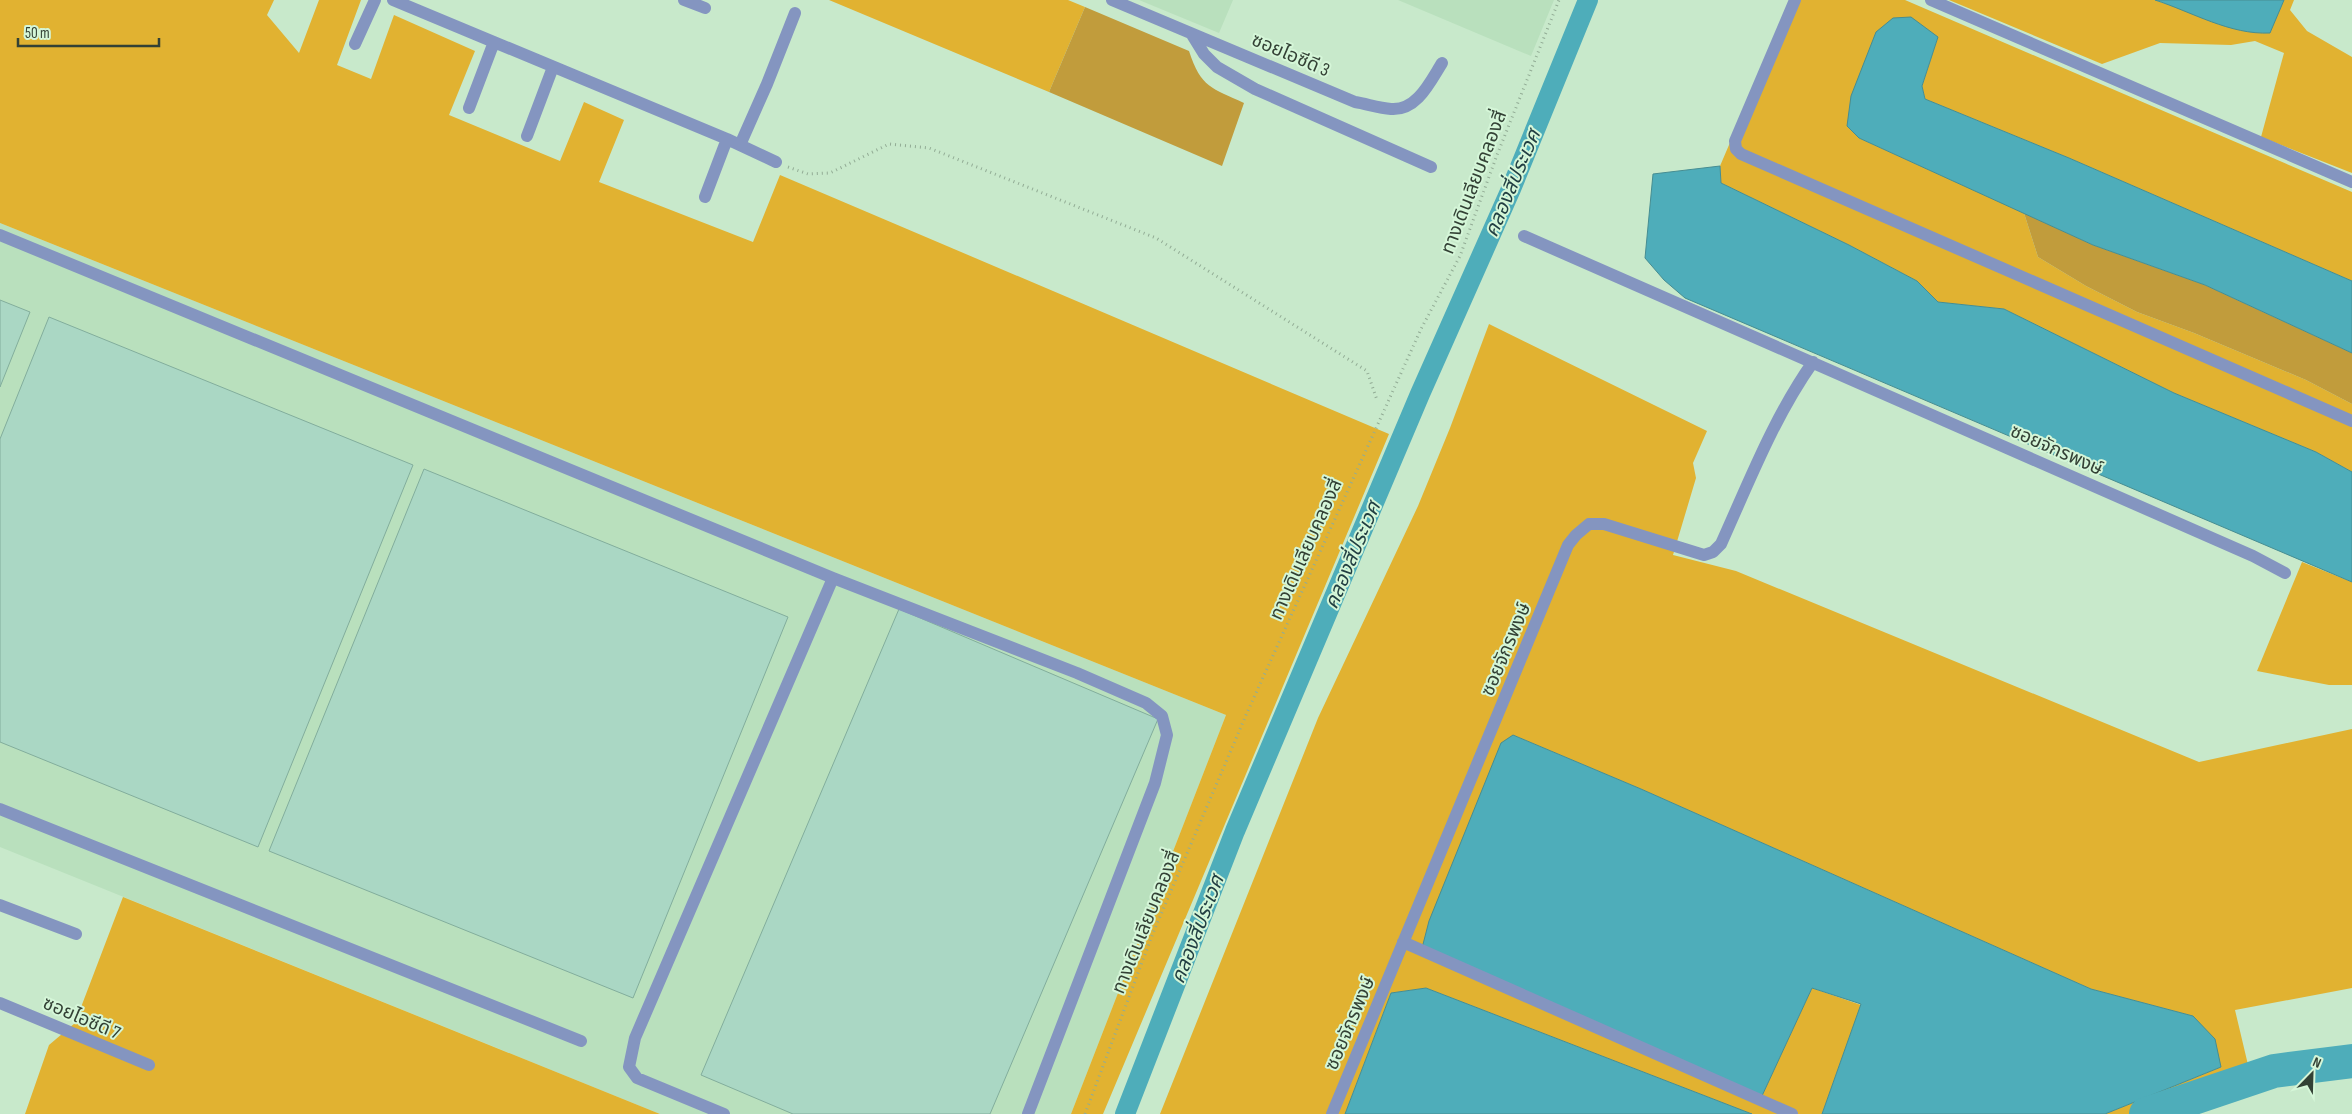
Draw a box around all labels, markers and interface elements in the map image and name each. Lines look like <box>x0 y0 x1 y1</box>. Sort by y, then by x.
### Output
scale bar <box>18 15 159 47</box>
text: 50 m <box>25 24 50 43</box>
street label: ซอยไอซีดี 3 <box>1248 29 1333 82</box>
street label: ทางเดินเลียบคลองสี่ <box>1434 106 1512 258</box>
water label: คลองสี่ประเวศ <box>1477 123 1547 241</box>
street label: ซอยจักรพงษ์ <box>2006 420 2106 481</box>
street label: ทางเดินเลียบคลองสี่ <box>1262 474 1348 624</box>
water label: คลองสี่ประเวศ <box>1317 495 1387 613</box>
street label: ซอยจักรพงษ์ <box>1476 599 1536 700</box>
street label: ทางเดินเลียบคลองสี่ <box>1105 847 1186 997</box>
water label: คลองสี่ประเวศ <box>1163 868 1230 987</box>
street label: ซอยจักรพงษ์ <box>1320 973 1380 1074</box>
street label: ซอยไอซีดี 7 <box>39 992 124 1045</box>
north arrow <box>2287 1049 2337 1099</box>
text: N <box>2310 1053 2324 1072</box>

